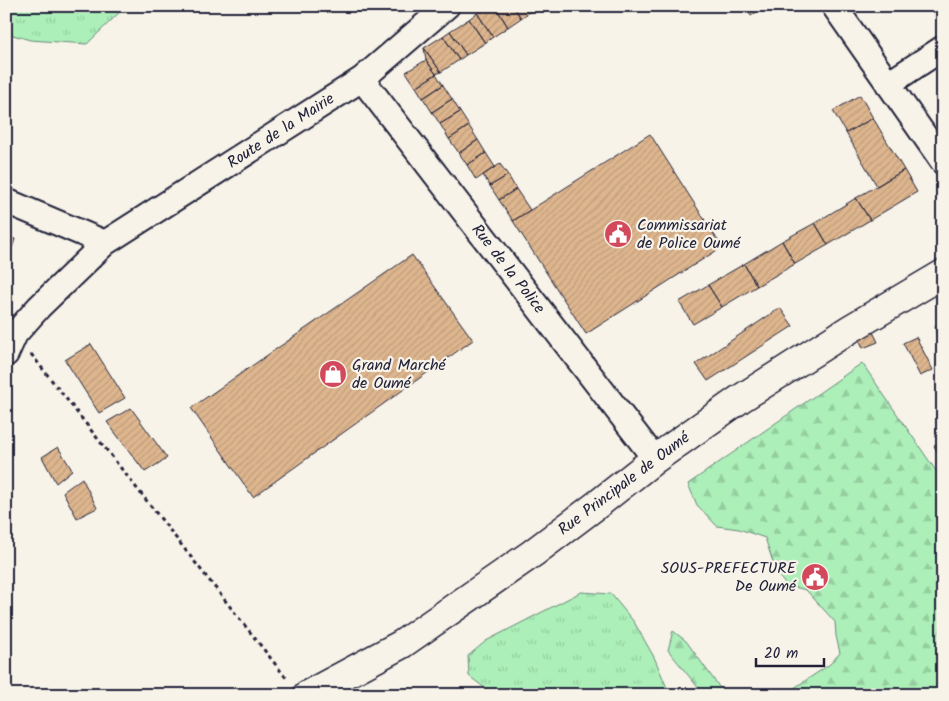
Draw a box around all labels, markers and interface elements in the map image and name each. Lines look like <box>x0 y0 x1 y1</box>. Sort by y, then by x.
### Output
street label: Route de la Mairie <box>222 87 340 175</box>
place label: Commissariat de Police Oumé <box>637 213 741 256</box>
street label: Rue de la Police <box>465 219 551 319</box>
public building icon: Commissariat de Police Oumé <box>603 219 633 249</box>
place label: Grand Marché de Oumé <box>352 353 447 396</box>
shop icon: Grand Marché de Oumé <box>318 359 348 389</box>
street label: Rue Principale de Oumé <box>553 425 696 542</box>
place label: SOUS-PREFECTURE De Oumé <box>661 556 797 599</box>
public building icon: SOUS-PREFECTURE De Oumé <box>800 562 830 592</box>
scale bar <box>756 636 824 668</box>
text: 20 m <box>764 642 798 666</box>

